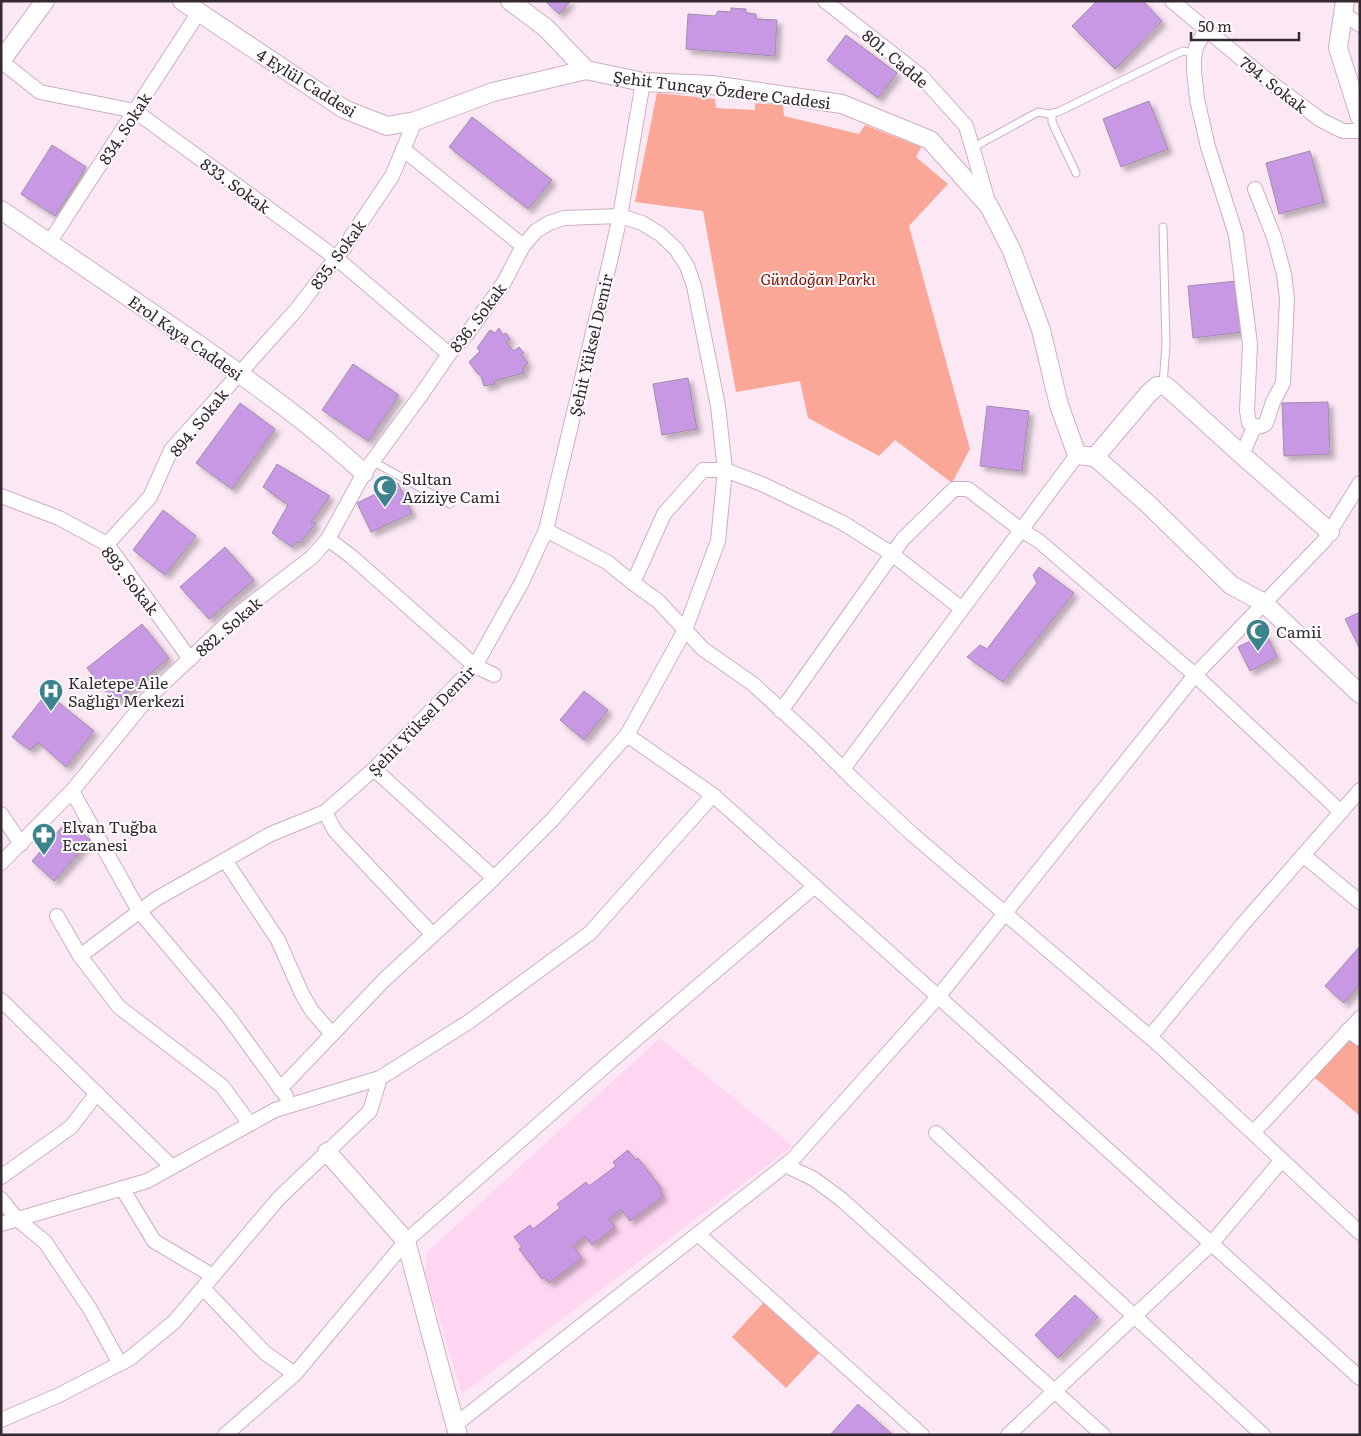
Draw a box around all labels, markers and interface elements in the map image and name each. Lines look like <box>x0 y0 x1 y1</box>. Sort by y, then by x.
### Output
scale bar <box>1191 10 1298 42</box>
text: 50 m <box>1198 14 1232 37</box>
street label: 801. Cadde <box>858 23 934 93</box>
street label: 4 Eylül Caddesi <box>252 42 362 122</box>
street label: 794. Sokak <box>1235 50 1313 118</box>
street label: Şehit Tuncay Özdere Caddesi <box>612 64 832 114</box>
street label: 834. Sokak <box>92 87 156 169</box>
street label: 833. Sokak <box>196 151 276 219</box>
street label: 835. Sokak <box>304 214 371 294</box>
park label: Gündoğan Parkı <box>760 266 876 290</box>
street label: Şehit Yüksel Demir <box>562 271 618 419</box>
street label: 836. Sokak <box>443 277 511 357</box>
street label: Erol Kaya Caddesi <box>124 288 248 386</box>
street label: 894. Sokak <box>163 383 233 461</box>
place label: Sultan Aziziye Cami <box>402 466 500 508</box>
mosque icon: Sultan Aziziye Cami <box>372 474 398 508</box>
street label: 893. Sokak <box>97 541 166 620</box>
street label: 882. Sokak <box>190 590 267 662</box>
mosque icon: Camii <box>1245 618 1271 652</box>
place label: Camii <box>1276 619 1322 643</box>
street label: Şehit Yüksel Demir <box>362 659 480 781</box>
place label: Kaletepe Aile Sağlığı Merkezi <box>68 670 185 712</box>
hospital icon: Kaletepe Aile Sağlığı Merkezi <box>38 678 64 712</box>
place label: Elvan Tuğba Eczanesi <box>62 814 157 856</box>
pharmacy icon: Elvan Tuğba Eczanesi <box>31 822 57 856</box>

